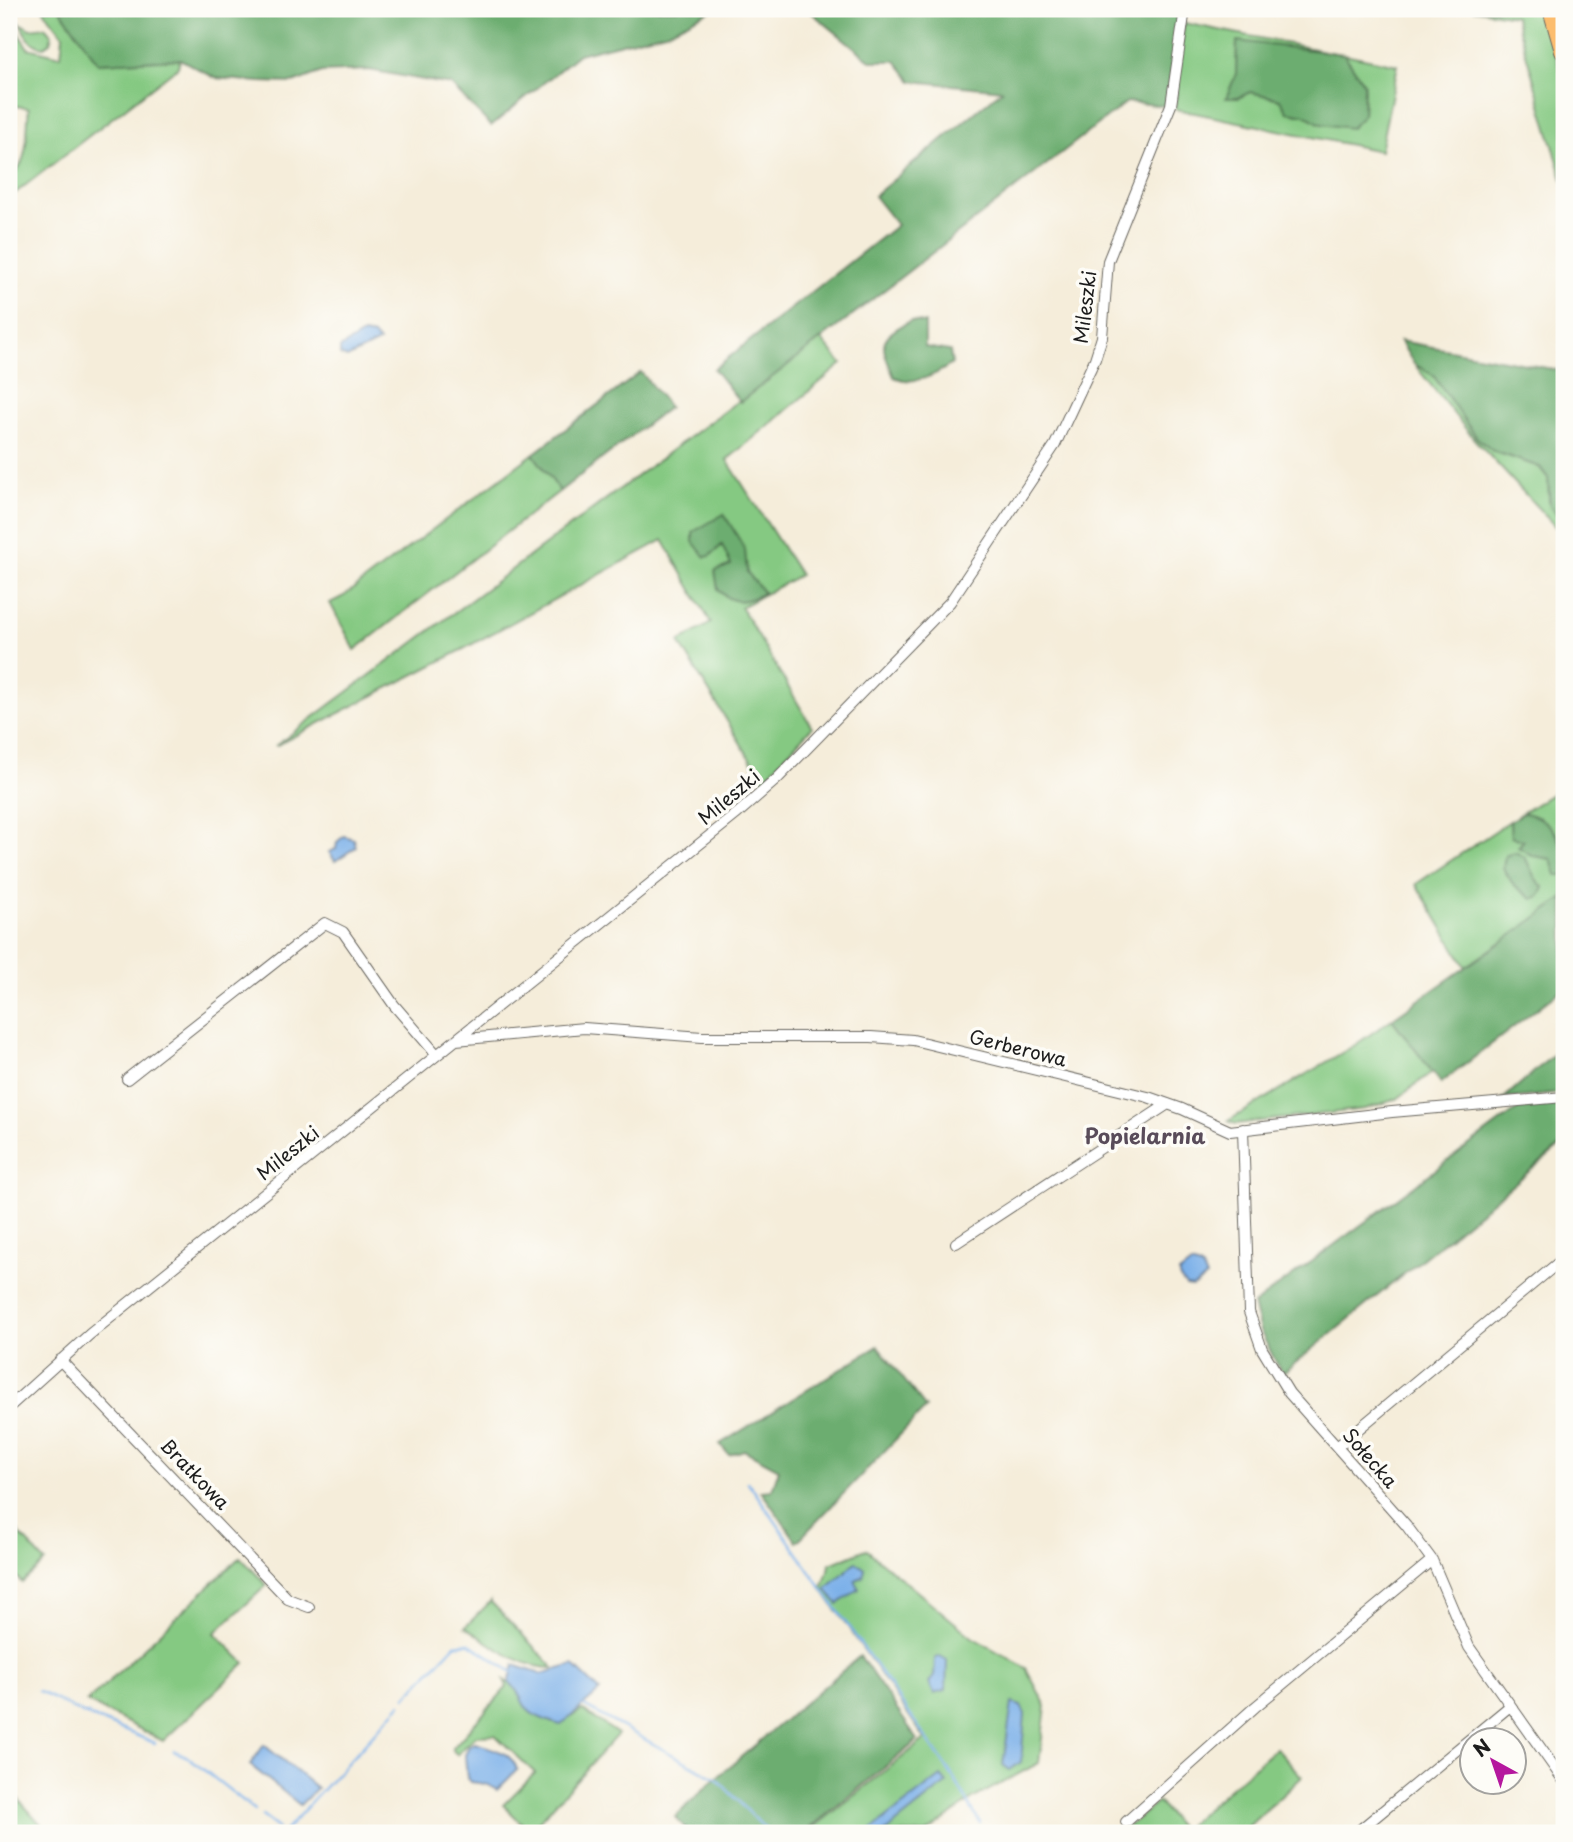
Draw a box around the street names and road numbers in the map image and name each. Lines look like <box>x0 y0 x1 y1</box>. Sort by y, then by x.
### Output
street label: Mileszki <box>1066 269 1102 345</box>
street label: Mileszki <box>691 762 766 831</box>
street label: Gerberowa <box>967 1021 1070 1073</box>
street label: Mileszki <box>250 1118 325 1186</box>
street label: Sołecka <box>1337 1421 1405 1494</box>
street label: Bratkowa <box>155 1431 237 1515</box>

